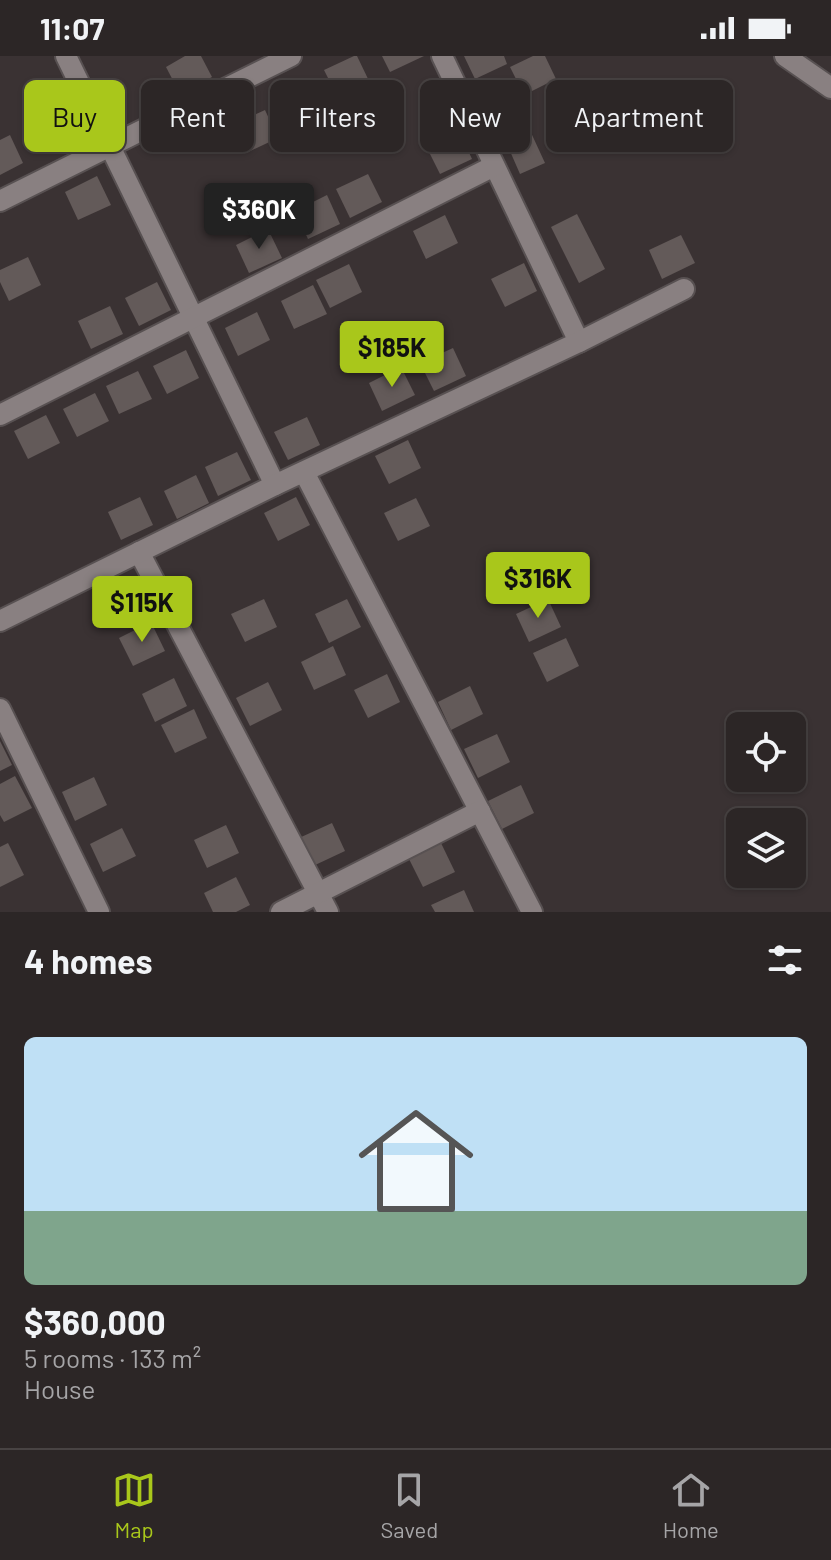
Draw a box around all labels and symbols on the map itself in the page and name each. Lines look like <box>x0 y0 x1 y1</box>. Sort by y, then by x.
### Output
pin: $360K <box>203 183 315 251</box>
pin: $185K <box>336 321 448 389</box>
pin: $316K <box>482 552 594 620</box>
pin: $115K <box>86 576 198 644</box>

